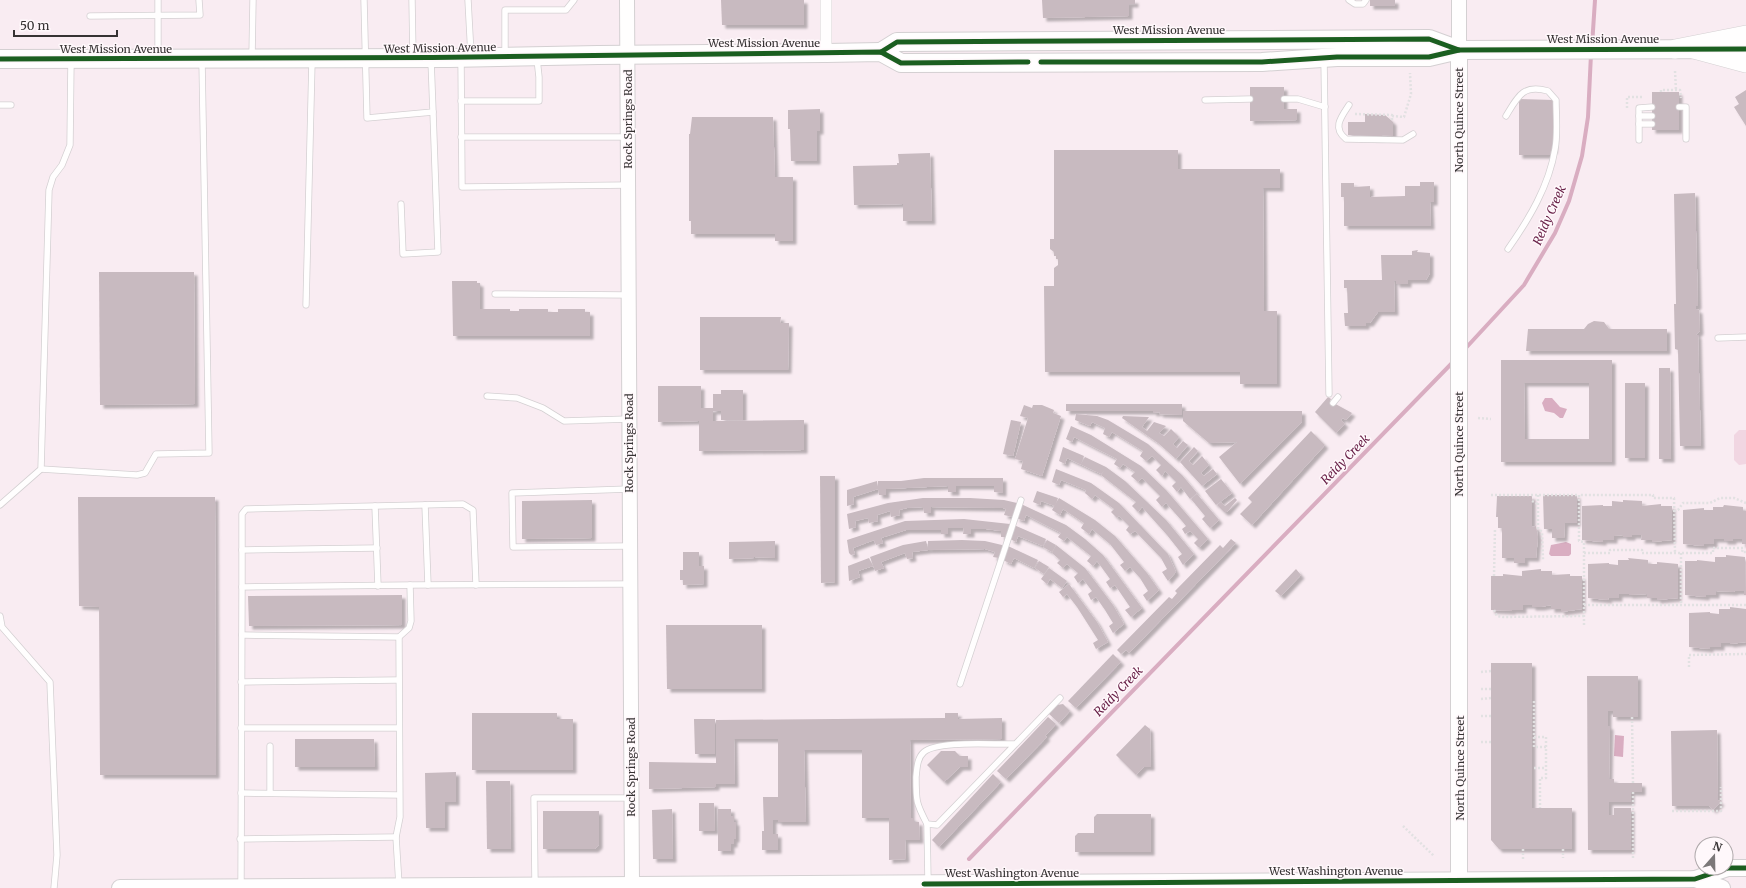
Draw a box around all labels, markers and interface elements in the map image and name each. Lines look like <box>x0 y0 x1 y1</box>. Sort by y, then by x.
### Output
scale bar <box>14 12 117 38</box>
text: 50 m <box>20 18 49 33</box>
street label: West Mission Avenue <box>1112 23 1225 37</box>
street label: West Mission Avenue <box>1546 32 1659 46</box>
street label: West Mission Avenue <box>707 36 820 50</box>
street label: West Mission Avenue <box>383 40 496 56</box>
street label: West Mission Avenue <box>59 42 172 56</box>
street label: North Quince Street <box>1452 67 1466 172</box>
street label: Rock Springs Road <box>621 69 635 169</box>
water label: Reidy Creek <box>1529 182 1569 247</box>
street label: North Quince Street <box>1452 391 1466 496</box>
street label: Rock Springs Road <box>622 393 636 493</box>
water label: Reidy Creek <box>1317 431 1373 487</box>
water label: Reidy Creek <box>1090 663 1146 719</box>
street label: North Quince Street <box>1453 715 1467 820</box>
street label: Rock Springs Road <box>624 717 638 817</box>
north arrow <box>1694 836 1734 876</box>
text: N <box>1711 839 1724 855</box>
street label: West Washington Avenue <box>1268 864 1403 878</box>
street label: West Washington Avenue <box>944 866 1079 880</box>

